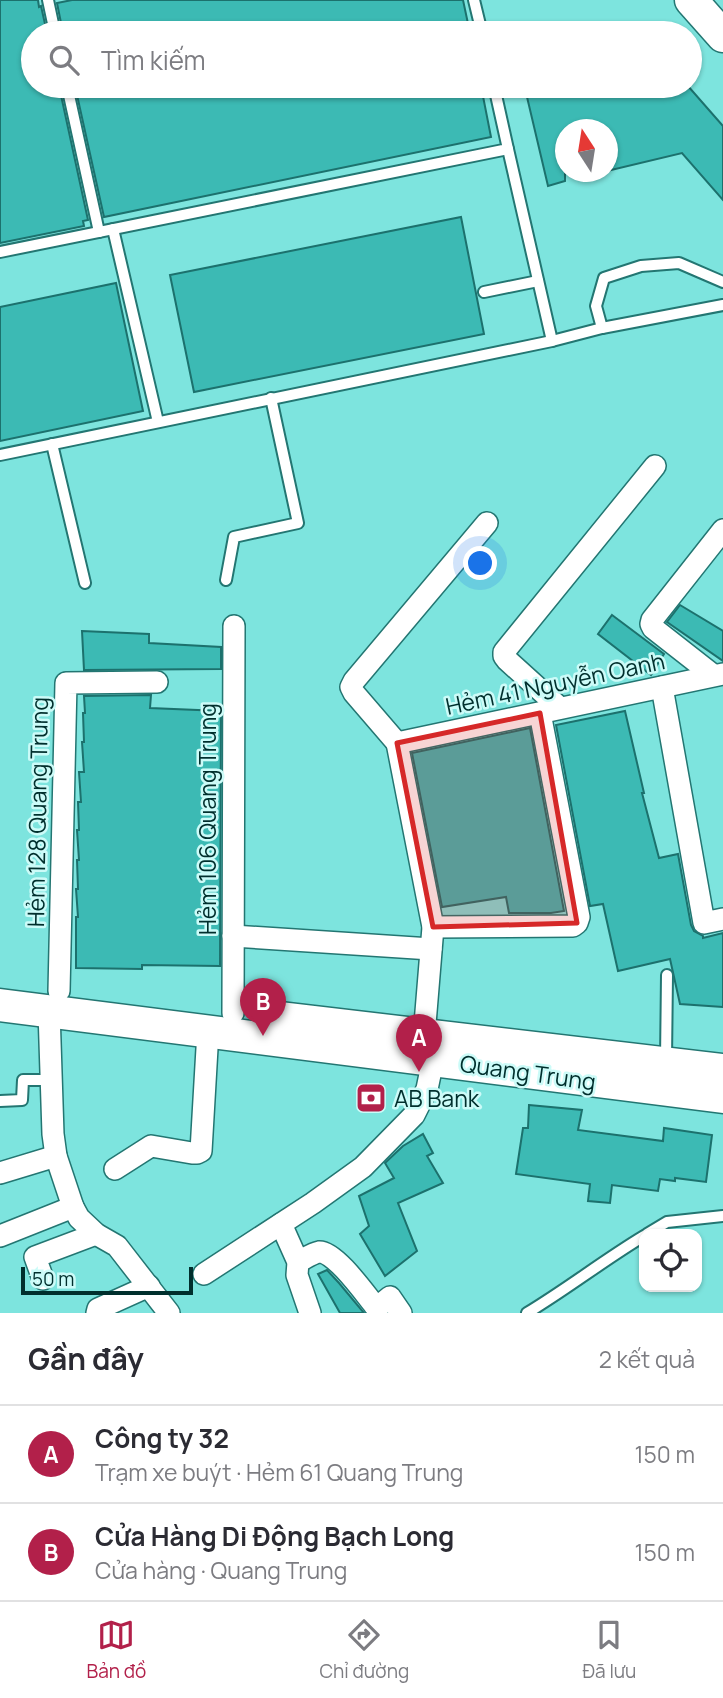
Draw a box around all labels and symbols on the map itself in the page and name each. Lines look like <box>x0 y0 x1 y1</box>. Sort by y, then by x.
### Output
north arrow <box>555 119 618 182</box>
your location <box>463 546 497 580</box>
street label: Hẻm 41 Nguyễn Oanh <box>442 644 668 722</box>
street label: Hẻm 128 Quang Trung <box>19 697 55 927</box>
street label: Hẻm 106 Quang Trung <box>191 703 223 935</box>
pin: B <box>240 978 286 1036</box>
pin: A <box>396 1014 442 1072</box>
street label: Quang Trung <box>458 1047 598 1097</box>
bank icon: AB Bank <box>354 1081 388 1115</box>
place label: AB Bank <box>394 1082 480 1114</box>
scale bar <box>21 1264 192 1296</box>

